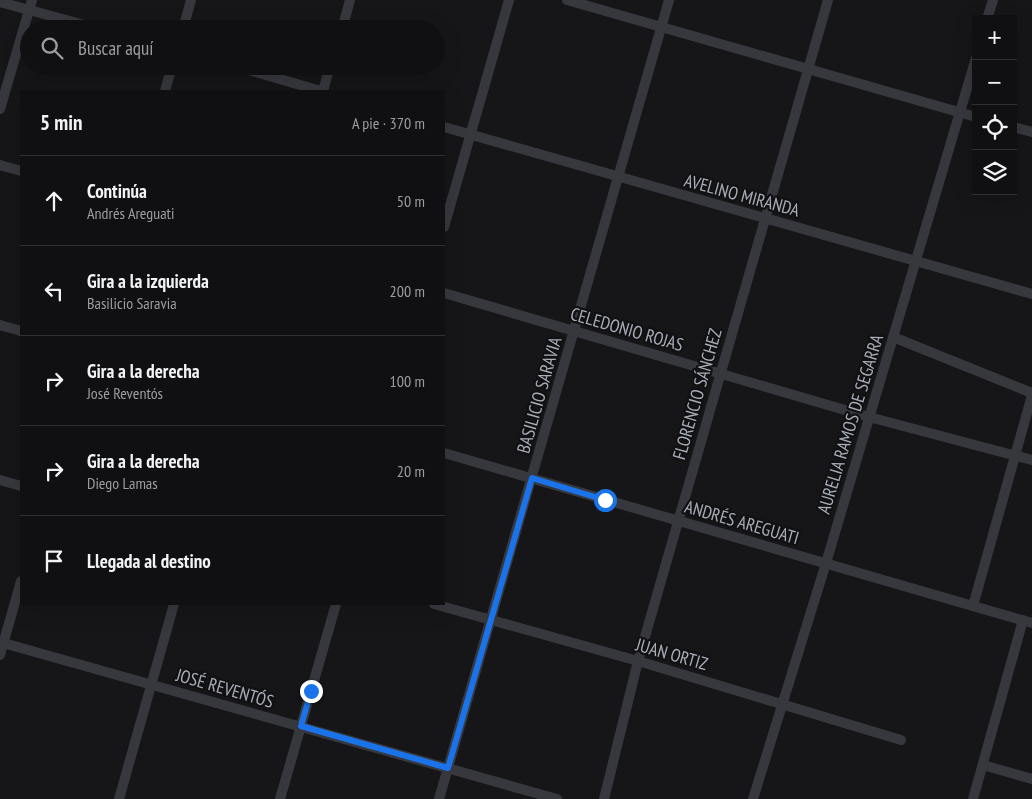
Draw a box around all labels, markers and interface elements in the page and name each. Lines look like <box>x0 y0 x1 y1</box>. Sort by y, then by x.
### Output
map controls <box>972 15 1017 195</box>
button: + <box>972 15 1017 60</box>
search box <box>20 20 445 75</box>
icon: search <box>38 34 66 62</box>
text: Buscar aquí <box>78 36 153 60</box>
button: − <box>972 60 1017 105</box>
button: locate <box>972 105 1017 150</box>
text: 5 min <box>40 109 82 136</box>
text: A pie · 370 m <box>352 113 425 133</box>
button: layers <box>972 150 1017 195</box>
street label: AVELINO MIRANDA <box>682 169 803 222</box>
text: Continúa <box>87 179 147 203</box>
icon: ahead <box>40 187 68 215</box>
text: 50 m <box>397 191 425 211</box>
text: Andrés Areguati <box>87 203 174 223</box>
text: Gira a la izquierda <box>87 269 209 293</box>
icon: left <box>40 277 68 305</box>
text: 200 m <box>390 281 425 301</box>
text: Basilicio Saravia <box>87 293 177 313</box>
street label: CELEDONIO ROJAS <box>568 302 686 356</box>
street label: FLORENCIO SÁNCHEZ <box>667 326 727 462</box>
street label: AURELIA RAMOS DE SEGARRA <box>812 331 888 517</box>
street label: BASILICIO SARAVIA <box>511 334 567 456</box>
text: Gira a la derecha <box>87 359 200 383</box>
icon: right <box>40 367 68 395</box>
text: 100 m <box>390 371 425 391</box>
text: José Reventós <box>87 383 163 403</box>
text: Gira a la derecha <box>87 449 200 473</box>
icon: right <box>40 457 68 485</box>
text: 20 m <box>397 461 425 481</box>
text: Diego Lamas <box>87 473 158 493</box>
route start <box>594 489 617 512</box>
street label: ANDRÉS AREGUATI <box>682 495 802 549</box>
icon: arrive <box>40 547 68 575</box>
text: Llegada al destino <box>87 549 211 573</box>
street label: JUAN ORTIZ <box>633 633 711 675</box>
street label: JOSÉ REVENTÓS <box>173 663 277 713</box>
route end <box>300 680 323 703</box>

